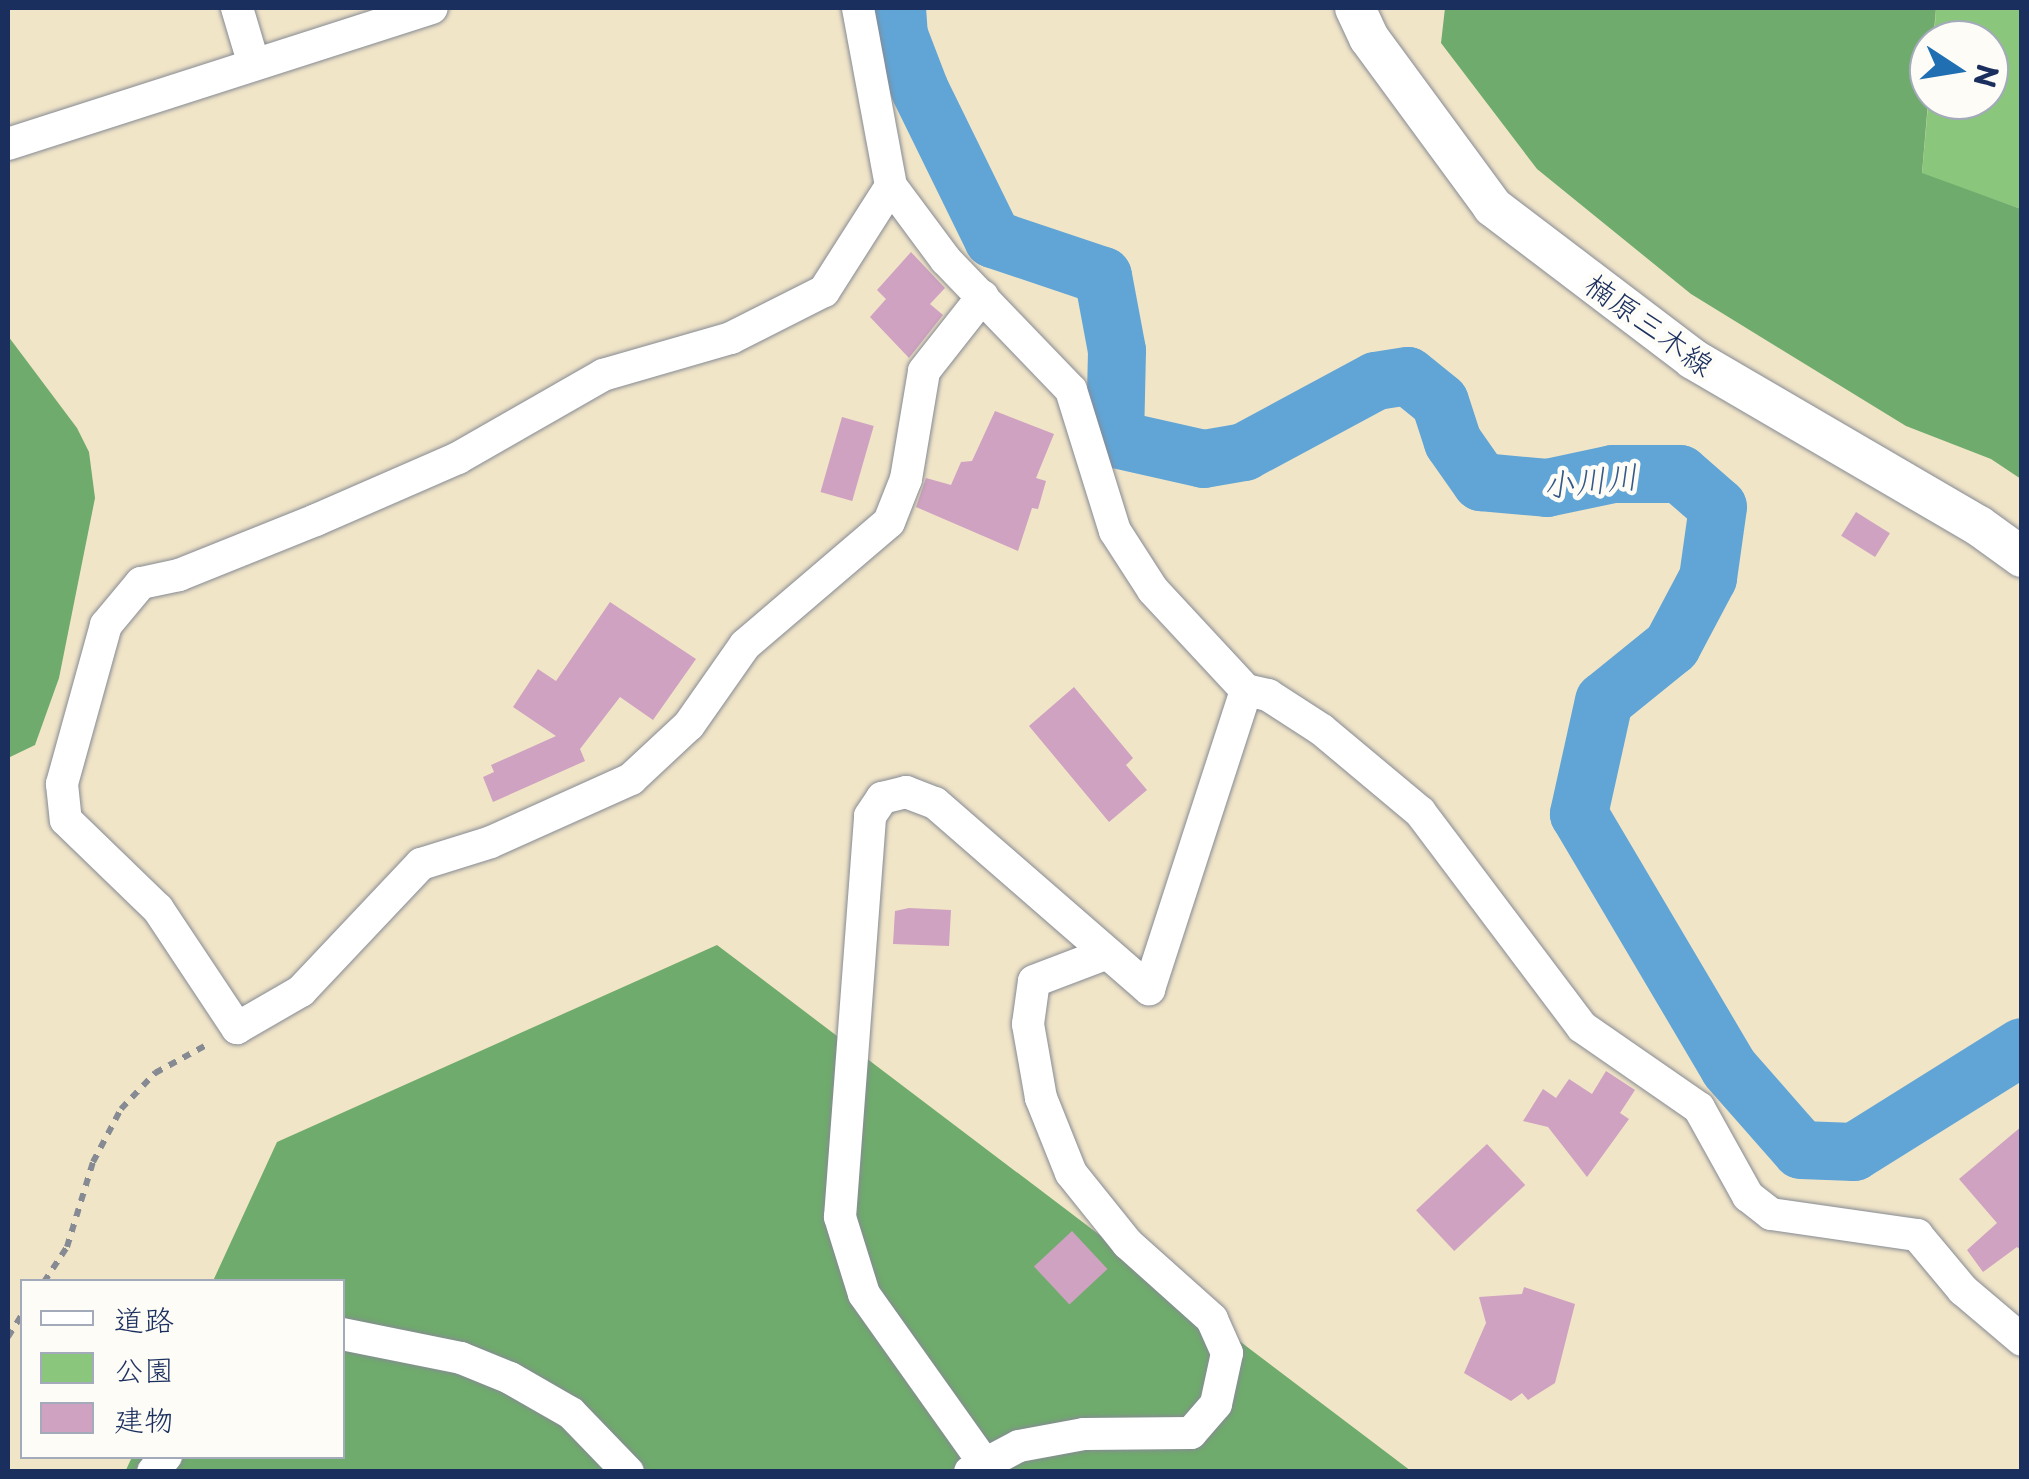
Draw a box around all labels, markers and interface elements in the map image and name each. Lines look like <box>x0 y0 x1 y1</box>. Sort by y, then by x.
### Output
north arrow <box>1909 20 2009 120</box>
text: N <box>1964 61 2010 91</box>
street label: 楠原三木線 <box>1579 265 1721 383</box>
water label: 小川川 <box>1540 456 1640 504</box>
legend <box>20 1279 345 1459</box>
text: 道路 <box>114 1296 174 1341</box>
text: 公園 <box>114 1346 174 1391</box>
text: 建物 <box>114 1396 174 1441</box>

